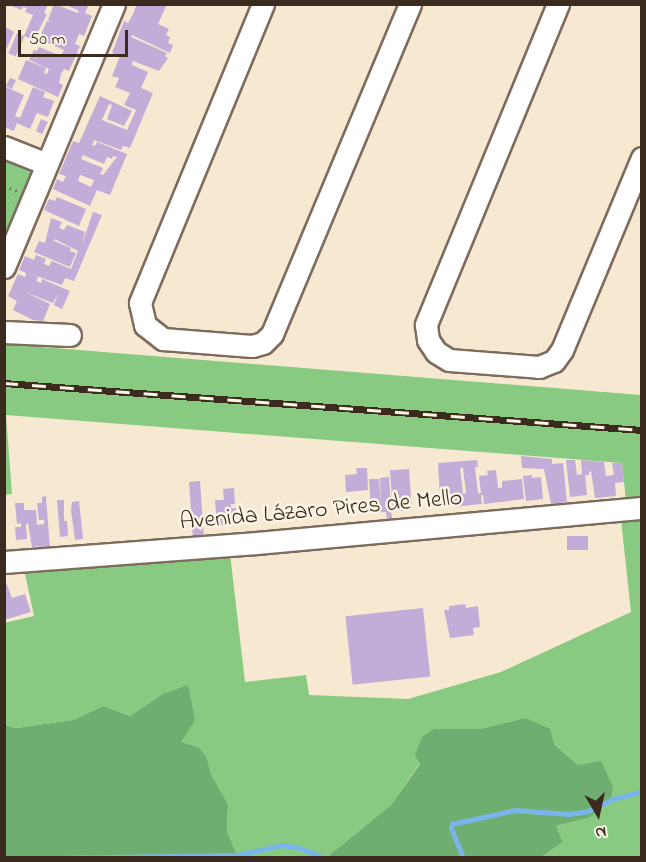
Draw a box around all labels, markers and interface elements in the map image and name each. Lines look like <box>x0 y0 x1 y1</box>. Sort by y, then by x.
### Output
scale bar <box>21 18 130 56</box>
text: 50 m <box>29 27 66 53</box>
street label: Avenida Lázaro Pires de Mello <box>179 484 463 538</box>
north arrow <box>568 784 628 844</box>
text: N <box>594 819 608 844</box>

